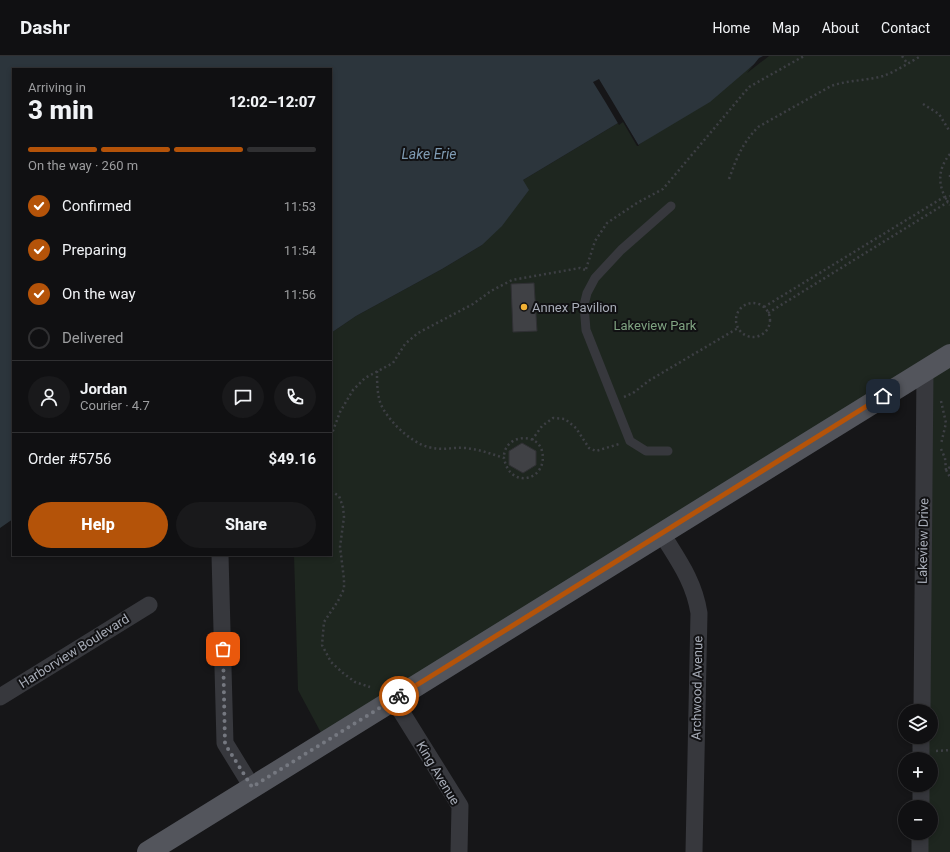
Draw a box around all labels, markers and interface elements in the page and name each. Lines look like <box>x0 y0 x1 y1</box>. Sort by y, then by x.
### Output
text: Dashr <box>20 16 70 39</box>
text: Home <box>712 20 750 36</box>
text: Map <box>772 20 800 36</box>
text: About <box>822 20 859 36</box>
text: Contact <box>881 20 930 36</box>
text: Arriving in <box>28 80 86 95</box>
text: 12:02–12:07 <box>229 93 316 111</box>
text: 3 min <box>28 95 94 125</box>
water label: Lake Erie <box>402 146 456 162</box>
text: On the way · 260 m <box>28 158 138 173</box>
icon: check <box>28 195 50 217</box>
text: Confirmed <box>62 197 132 215</box>
text: 11:53 <box>284 199 316 214</box>
icon: check <box>28 239 50 261</box>
text: Preparing <box>62 241 126 259</box>
text: 11:54 <box>284 243 316 258</box>
icon: check <box>28 283 50 305</box>
text: On the way <box>62 285 136 303</box>
text: 11:56 <box>284 287 316 302</box>
place label: Annex Pavilion <box>532 300 617 315</box>
marker: Annex Pavilion <box>519 302 529 312</box>
park label: Lakeview Park <box>614 318 697 333</box>
text: Delivered <box>62 329 124 347</box>
button: person <box>28 376 70 418</box>
button: chat <box>222 376 264 418</box>
button: phone <box>274 376 316 418</box>
pin <box>866 379 900 413</box>
text: Jordan <box>80 380 127 398</box>
icon: home <box>872 385 894 407</box>
text: Courier · 4.7 <box>80 398 150 413</box>
text: Order #5756 <box>28 450 111 468</box>
text: $49.16 <box>269 450 316 468</box>
street label: Lakeview Drive <box>915 498 931 584</box>
button: Help <box>28 502 168 548</box>
button: Share <box>176 502 316 548</box>
street label: Harborview Boulevard <box>16 611 132 691</box>
pin <box>206 632 240 666</box>
street label: Archwood Avenue <box>689 636 705 740</box>
icon: bag <box>212 638 234 660</box>
courier <box>379 676 419 716</box>
icon: bike <box>388 685 410 707</box>
map controls <box>898 704 938 840</box>
button: layers <box>898 704 938 744</box>
street label: King Avenue <box>413 738 463 808</box>
button: + <box>898 752 938 792</box>
button: − <box>898 800 938 840</box>

